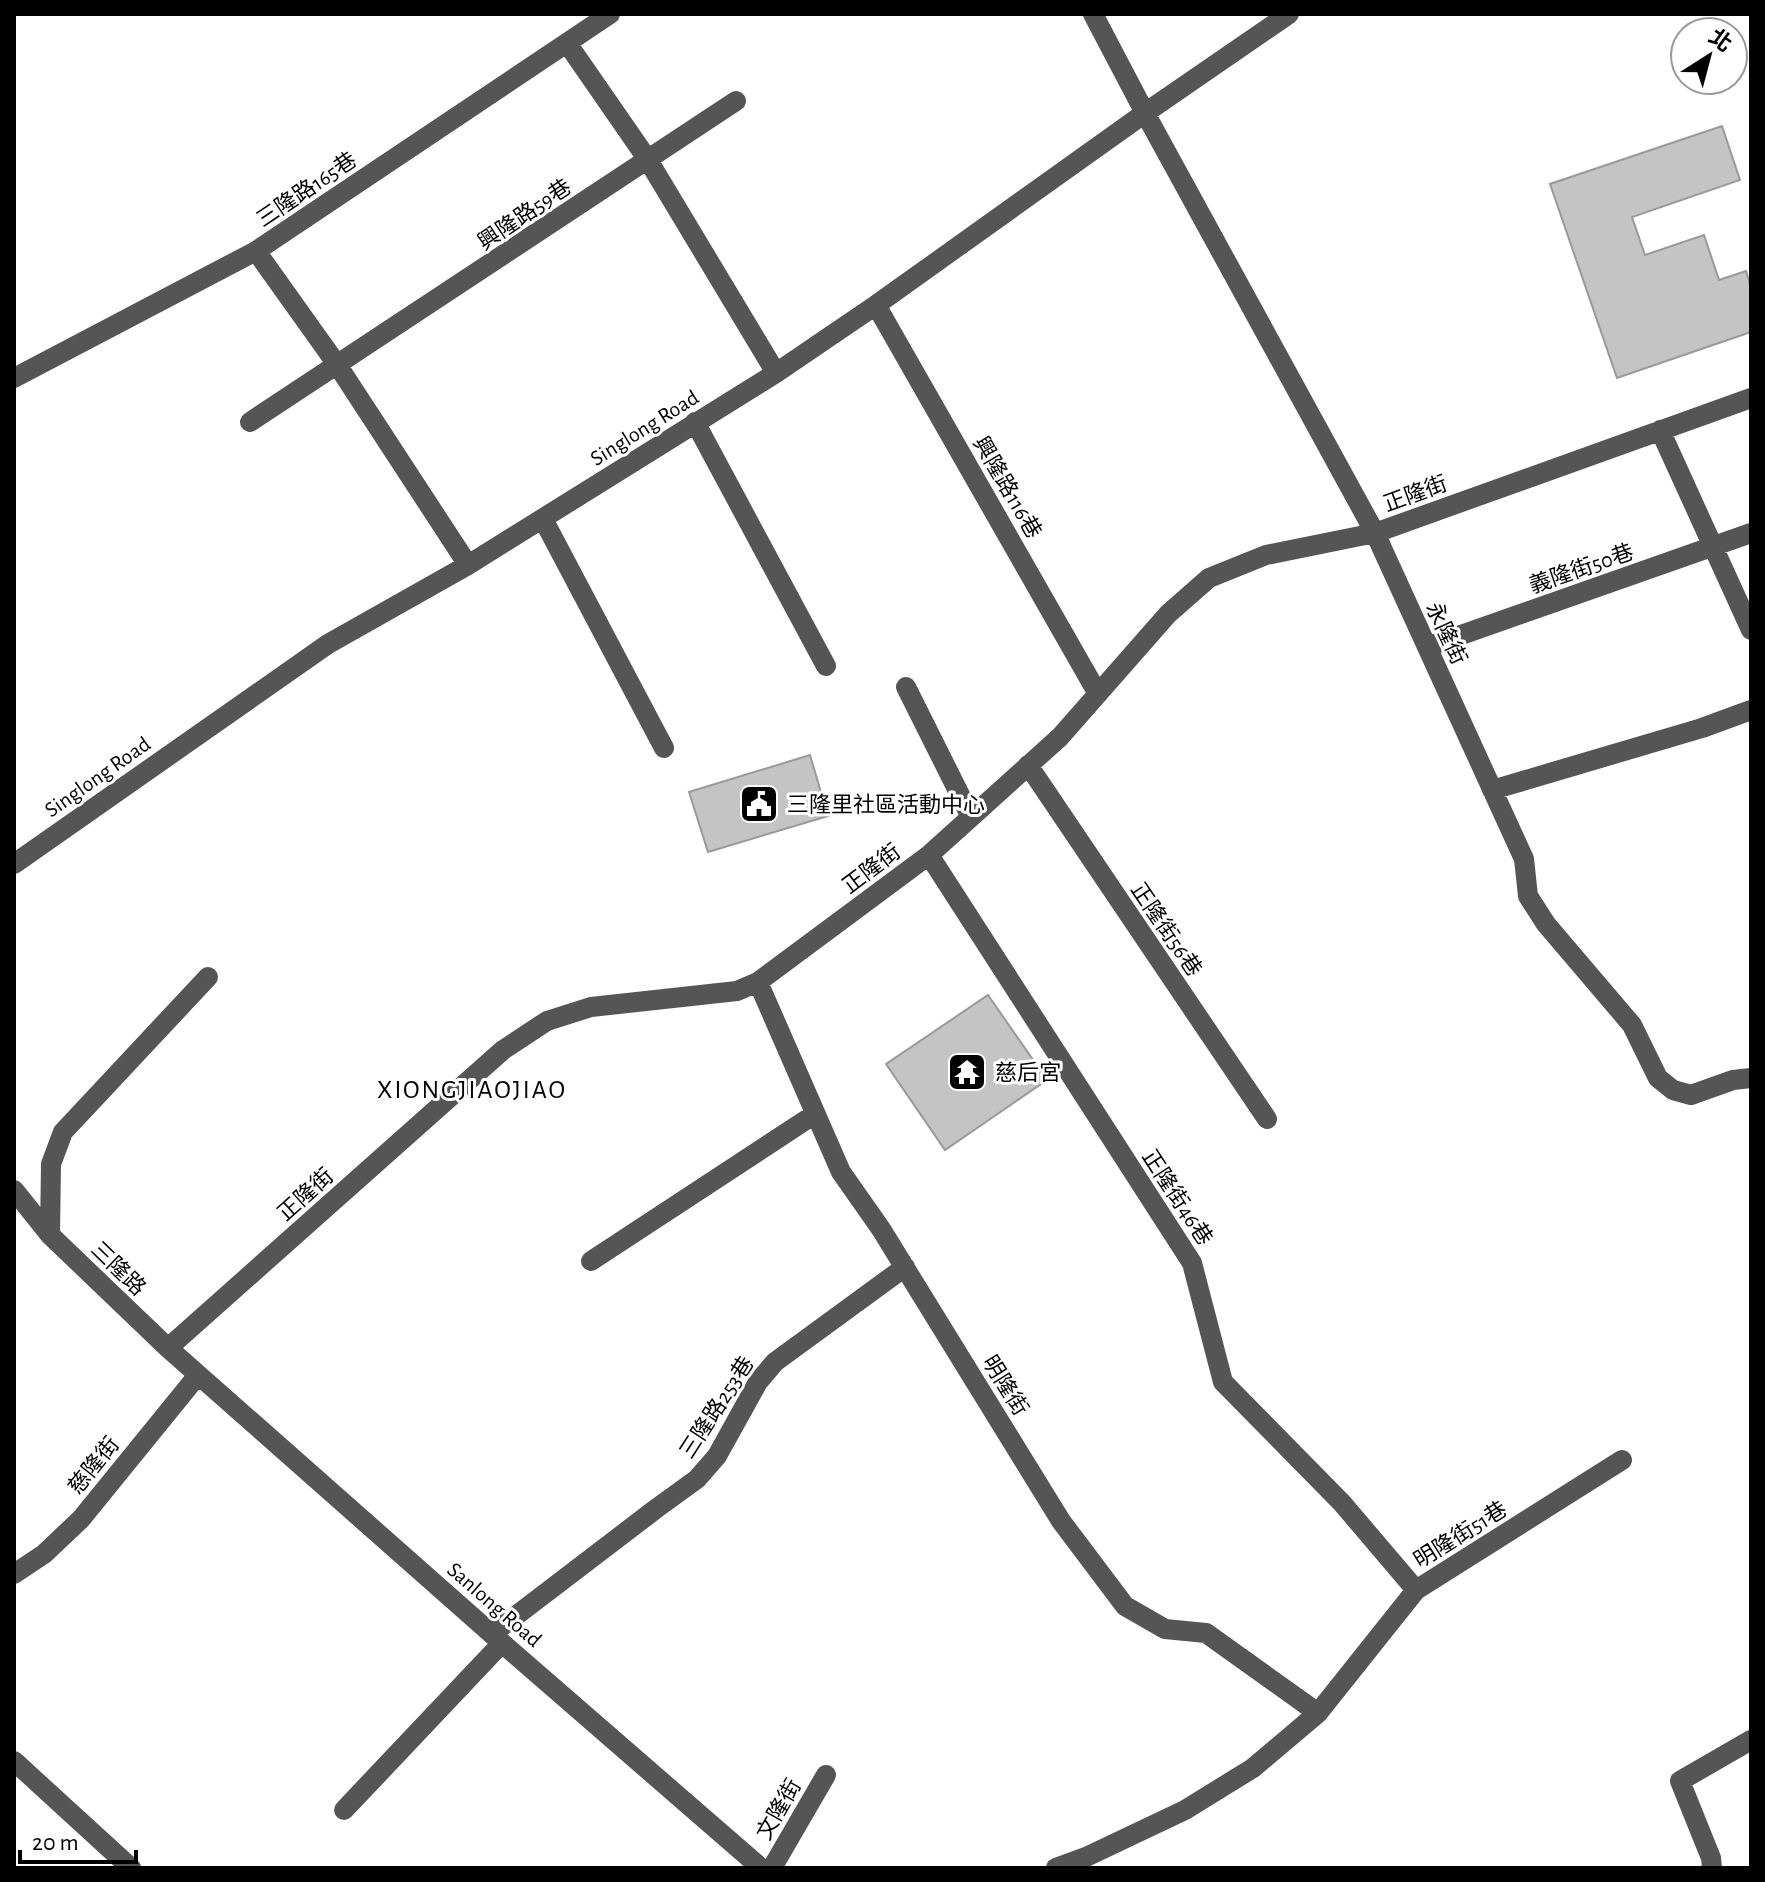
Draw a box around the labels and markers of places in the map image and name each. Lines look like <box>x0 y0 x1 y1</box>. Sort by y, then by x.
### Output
public building icon: 三隆里社區活動中心 <box>738 783 780 825</box>
place label: 三隆里社區活動中心 <box>787 793 985 816</box>
temple icon: 慈后宮 <box>946 1051 988 1093</box>
place label: 慈后宮 <box>995 1061 1061 1084</box>

